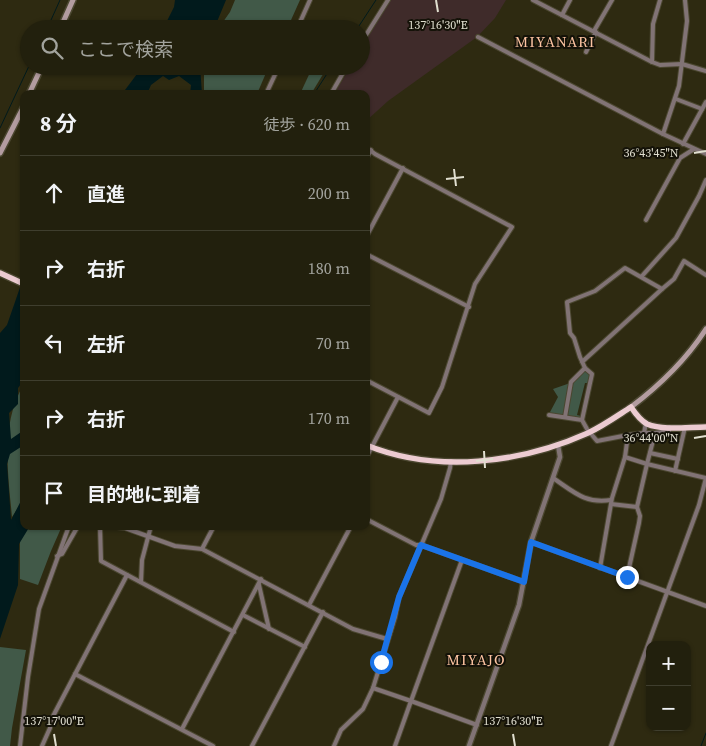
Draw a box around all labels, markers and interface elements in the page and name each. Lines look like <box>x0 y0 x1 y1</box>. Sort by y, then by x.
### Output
text: 137°16'30"E <box>408 17 468 33</box>
search box <box>20 20 370 75</box>
district label: MIYANARI <box>515 31 595 52</box>
icon: search <box>38 34 66 62</box>
text: ここで検索 <box>78 36 173 62</box>
text: 8 分 <box>40 109 77 138</box>
text: 徒歩 · 620 m <box>264 113 350 135</box>
text: 36°43'45"N <box>623 145 679 161</box>
icon: ahead <box>40 179 68 207</box>
text: 直進 <box>87 181 125 207</box>
text: 200 m <box>308 182 350 204</box>
icon: right <box>40 254 68 282</box>
text: 右折 <box>87 256 125 282</box>
text: 180 m <box>308 257 350 279</box>
icon: left <box>40 329 68 357</box>
text: 左折 <box>87 331 125 357</box>
text: 70 m <box>316 332 350 354</box>
icon: right <box>40 404 68 432</box>
text: 右折 <box>87 406 125 432</box>
text: 170 m <box>308 407 350 429</box>
text: 36°44'00"N <box>623 430 679 446</box>
icon: arrive <box>40 479 68 507</box>
text: 目的地に到着 <box>87 481 201 507</box>
route end <box>616 566 639 589</box>
map controls <box>646 641 691 731</box>
button: + <box>646 641 691 686</box>
district label: MIYAJO <box>446 649 506 670</box>
route start <box>370 651 393 674</box>
button: − <box>646 686 691 731</box>
text: 137°17'00"E <box>24 713 84 729</box>
text: 137°16'30"E <box>483 713 543 729</box>

